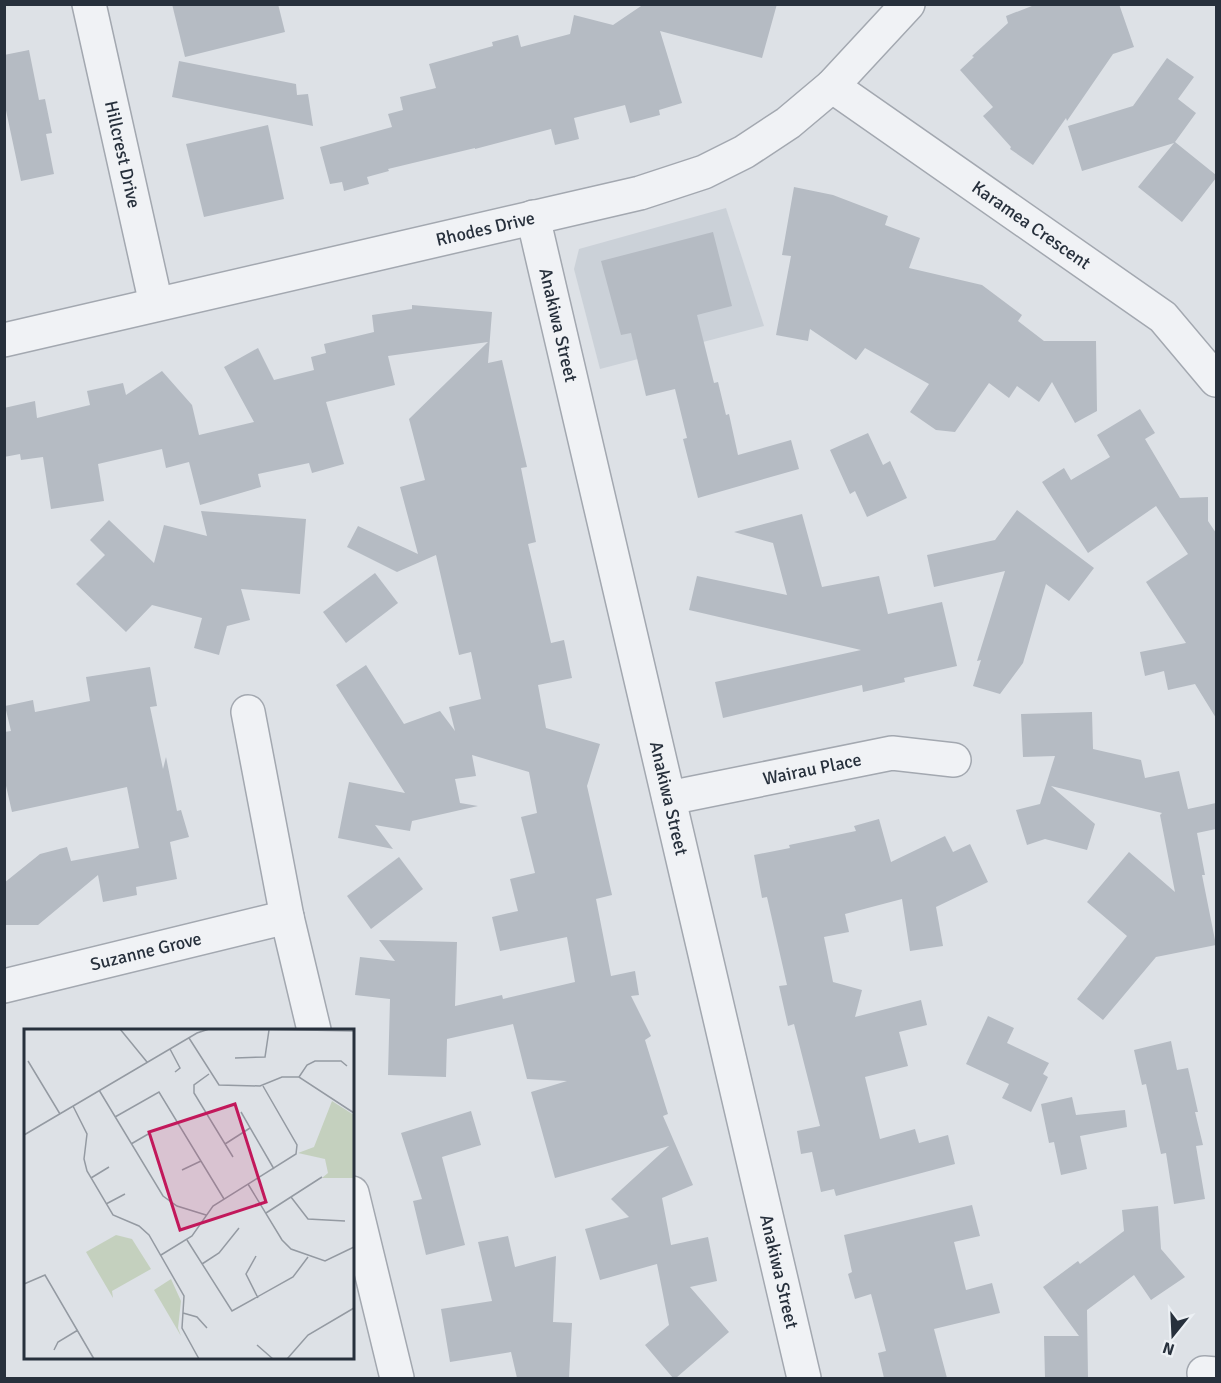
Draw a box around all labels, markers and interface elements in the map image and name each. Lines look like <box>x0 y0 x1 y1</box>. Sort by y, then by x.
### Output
street label: Hillcrest Drive <box>100 98 145 210</box>
street label: Karamea Crescent <box>968 176 1095 274</box>
street label: Rhodes Drive <box>434 207 537 251</box>
street label: Anakiwa Street <box>534 266 582 384</box>
street label: Anakiwa Street <box>645 739 693 858</box>
street label: Wairau Place <box>761 748 863 790</box>
street label: Suzanne Grove <box>88 927 204 976</box>
inset map <box>24 1029 354 1359</box>
street label: Anakiwa Street <box>755 1212 803 1331</box>
north arrow <box>1143 1305 1203 1365</box>
text: N <box>1160 1337 1177 1360</box>

